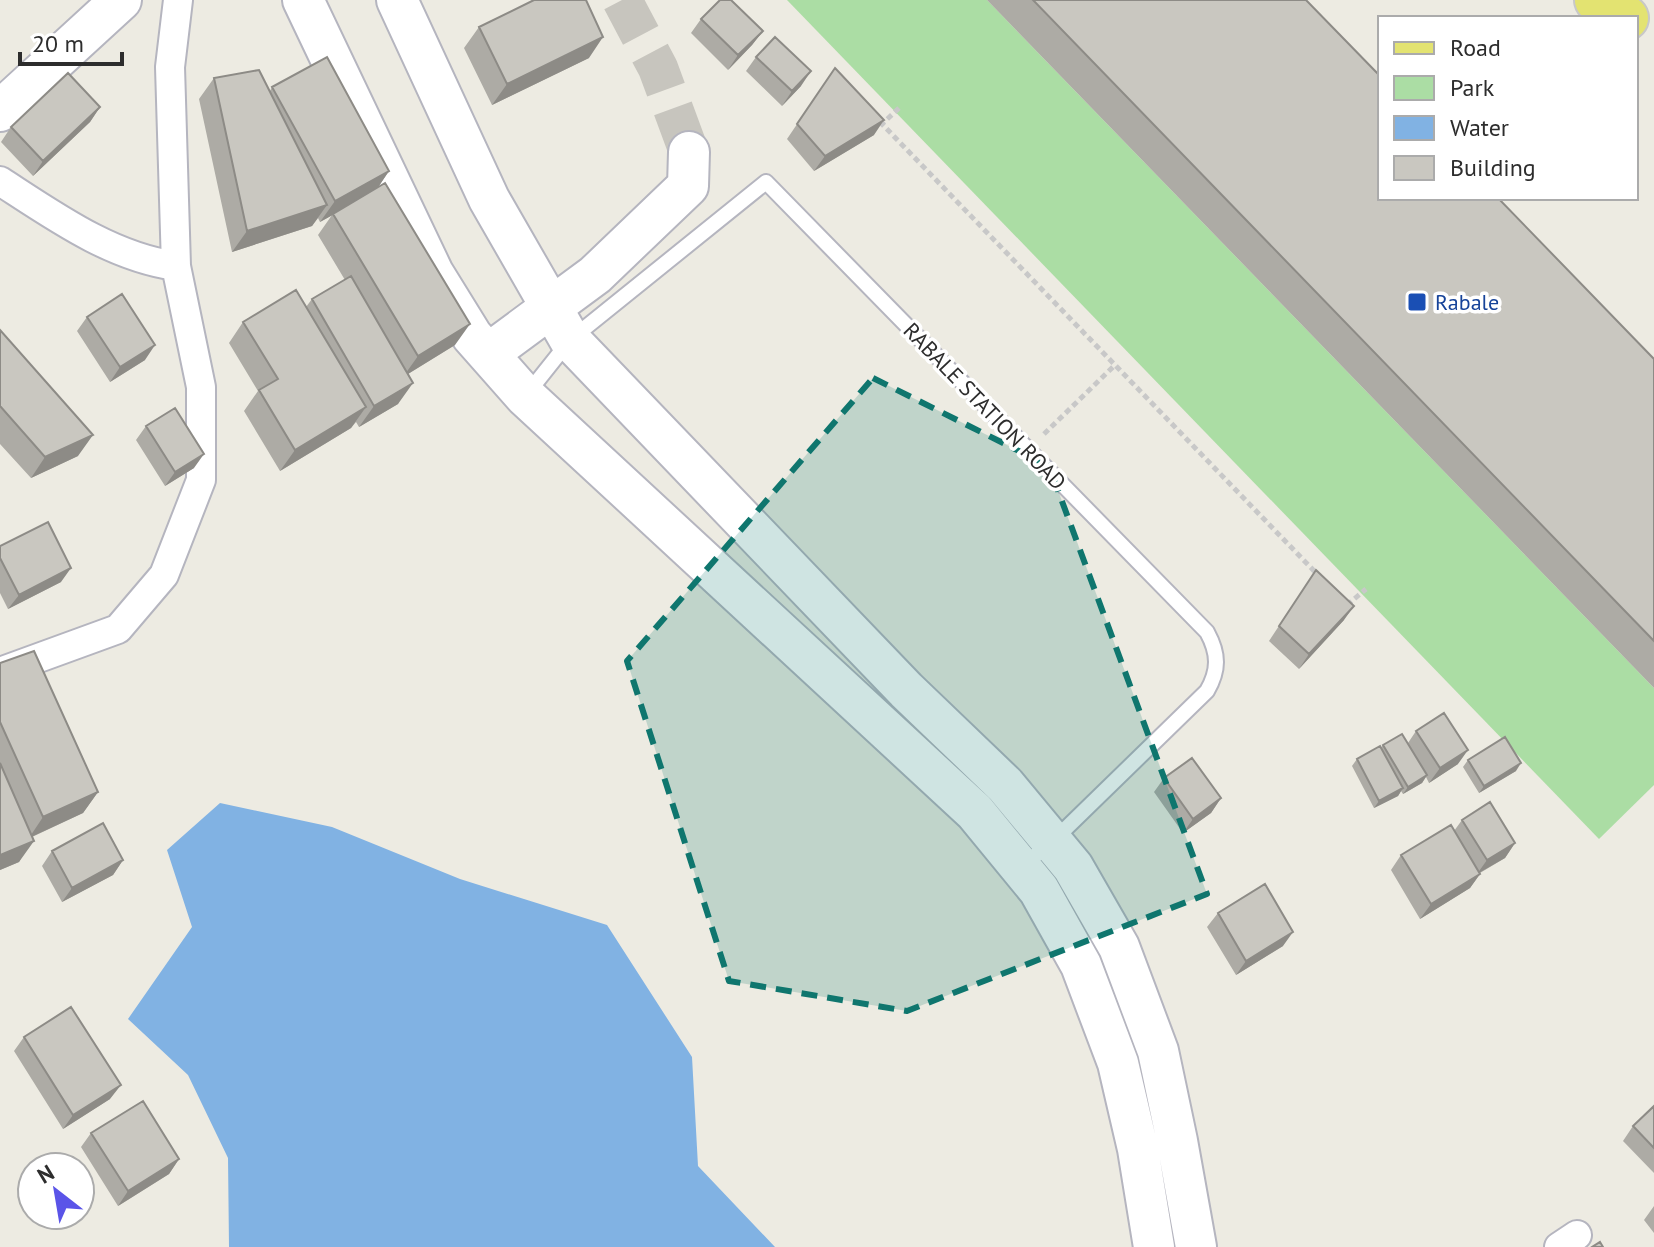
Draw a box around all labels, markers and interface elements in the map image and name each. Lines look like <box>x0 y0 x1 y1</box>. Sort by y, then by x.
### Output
scale bar <box>20 16 122 66</box>
legend <box>1378 16 1638 200</box>
text: 20 m <box>32 28 84 59</box>
text: Road <box>1450 32 1501 63</box>
text: Park <box>1450 72 1495 103</box>
text: Water <box>1450 112 1509 143</box>
text: Building <box>1450 152 1536 183</box>
place label: Rabale <box>1435 288 1499 316</box>
marker: Rabale <box>1406 291 1428 313</box>
street label: RABALE STATION ROAD <box>898 316 1072 496</box>
north arrow <box>16 1151 96 1231</box>
text: N <box>32 1158 59 1190</box>

